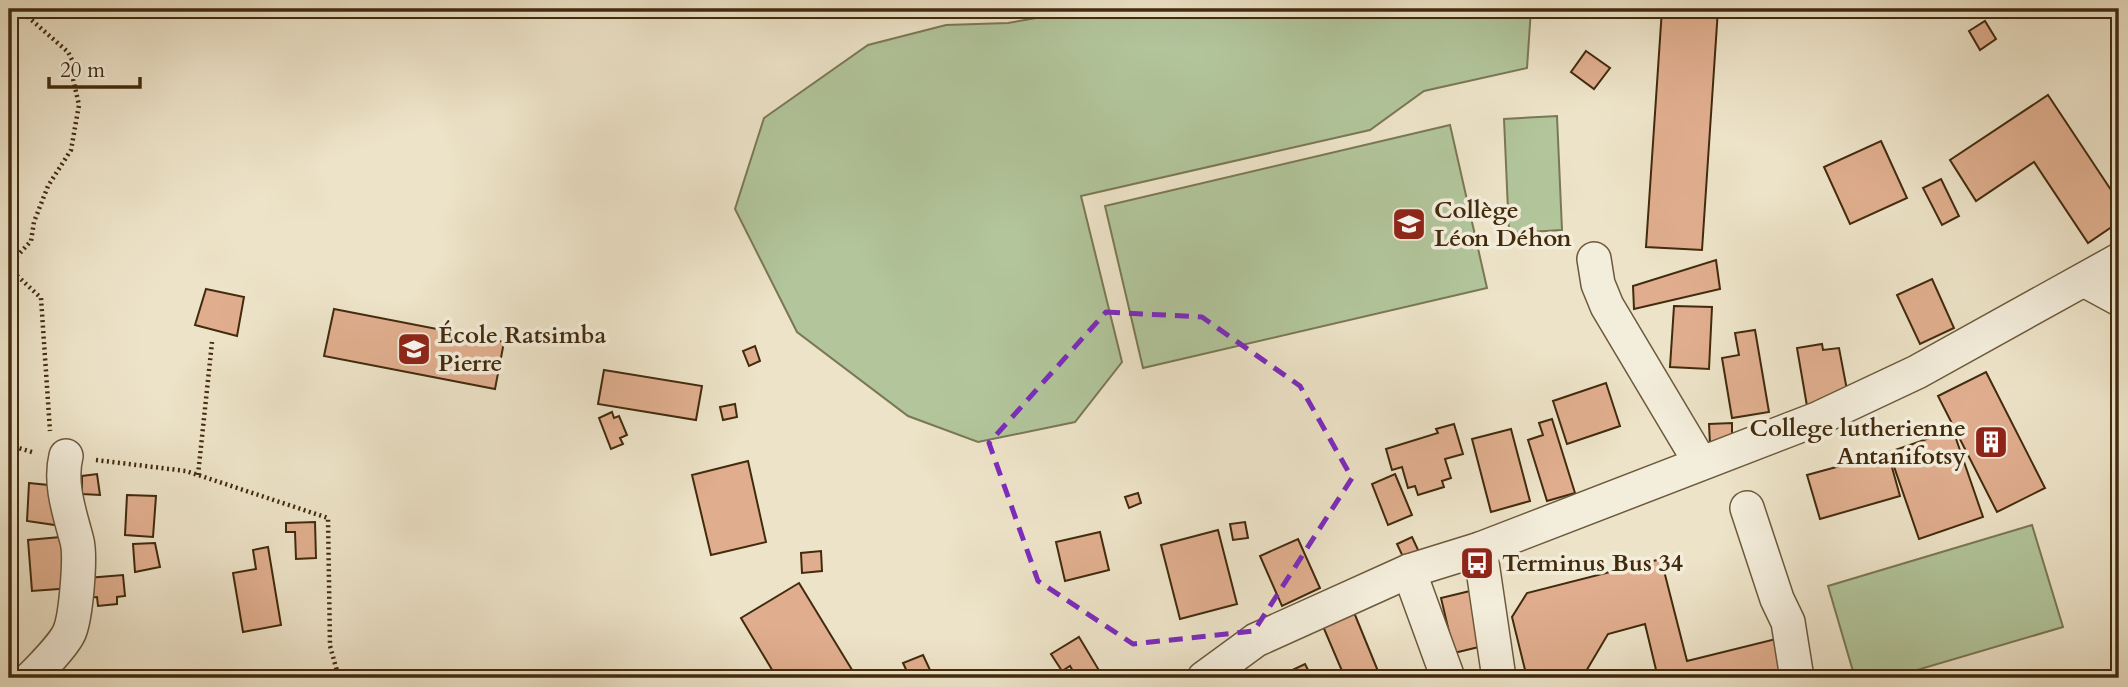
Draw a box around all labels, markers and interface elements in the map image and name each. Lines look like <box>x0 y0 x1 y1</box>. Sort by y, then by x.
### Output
scale bar <box>49 46 140 90</box>
text: 20 m <box>60 56 105 85</box>
place label: Collège Léon Déhon <box>1434 194 1572 255</box>
school or university icon: Collège Léon Déhon <box>1390 205 1428 243</box>
place label: École Ratsimba Pierre <box>438 319 607 380</box>
school or university icon: École Ratsimba Pierre <box>395 330 433 368</box>
place label: College lutherienne Antanifotsy <box>1749 412 1966 473</box>
building icon: College lutherienne Antanifotsy <box>1972 423 2010 461</box>
bus stop icon: Terminus Bus 34 <box>1458 544 1496 582</box>
place label: Terminus Bus 34 <box>1502 547 1683 580</box>

